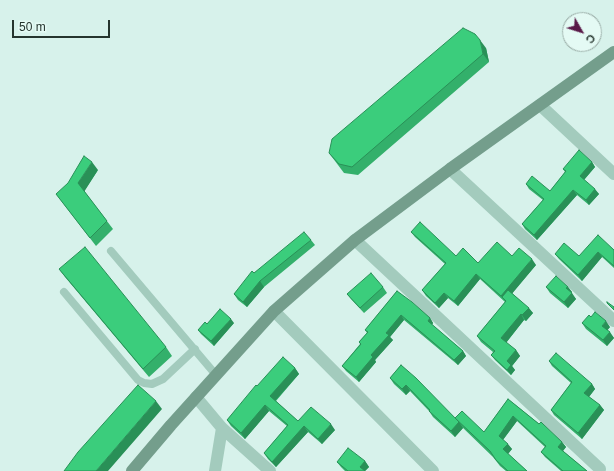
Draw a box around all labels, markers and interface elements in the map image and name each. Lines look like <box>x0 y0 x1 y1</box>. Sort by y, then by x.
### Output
scale bar <box>14 12 112 38</box>
north arrow <box>562 12 602 52</box>
text: 50 m <box>19 20 46 34</box>
text: С <box>583 32 598 46</box>

